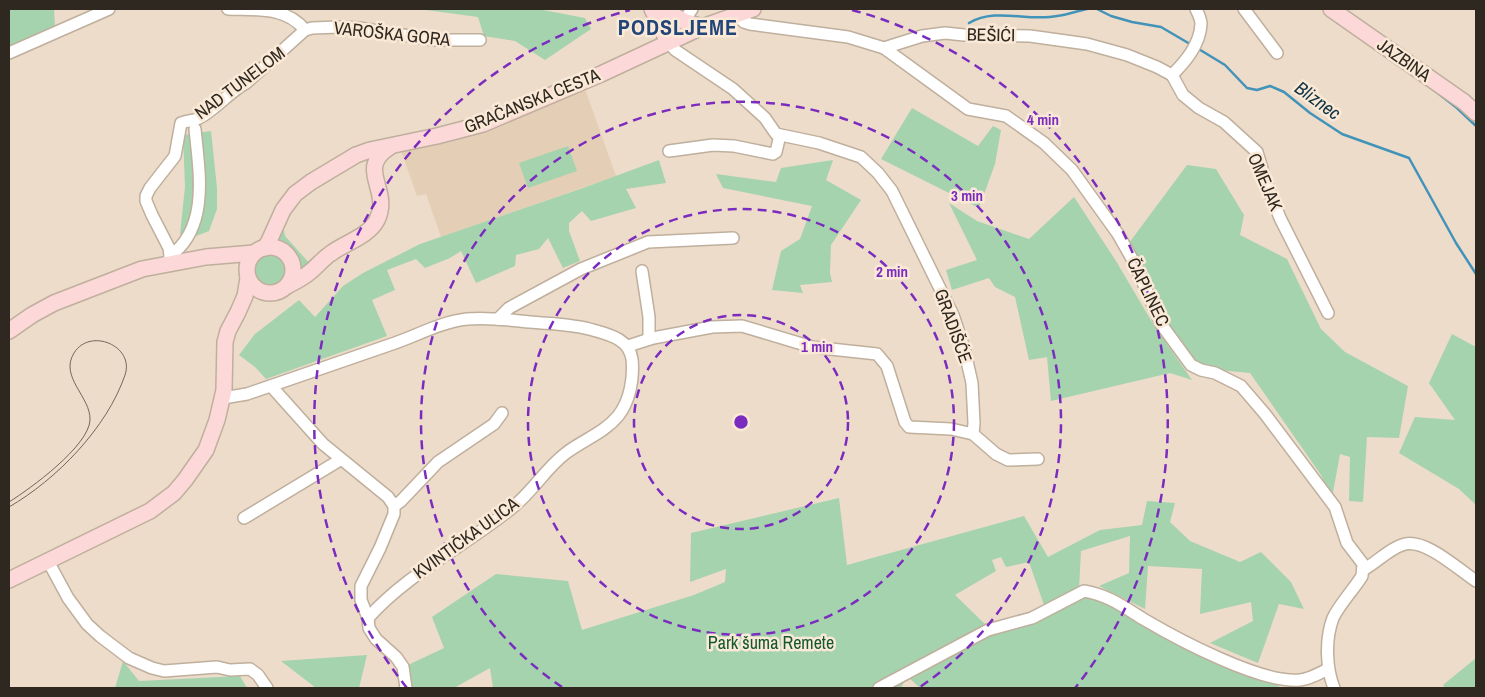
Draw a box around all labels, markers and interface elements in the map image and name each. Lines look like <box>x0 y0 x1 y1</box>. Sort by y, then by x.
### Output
district label: PODSLJEME <box>618 12 738 42</box>
street label: VAROŠKA GORA <box>333 15 452 52</box>
street label: BEŠIĆI <box>967 22 1015 47</box>
street label: JAZBINA <box>1372 32 1436 87</box>
street label: NAD TUNELOM <box>189 40 290 125</box>
street label: GRAČANSKA CESTA <box>460 62 603 139</box>
water label: Bliznec <box>1290 74 1346 126</box>
text: 4 min <box>1027 109 1059 130</box>
street label: OMEJAK <box>1242 149 1289 215</box>
text: 3 min <box>951 185 983 206</box>
street label: ČAPLINEC <box>1121 253 1176 330</box>
text: 2 min <box>876 261 908 282</box>
street label: GRADIŠĆE <box>929 285 978 366</box>
text: 1 min <box>801 336 833 357</box>
centre of rings <box>732 413 750 431</box>
street label: KVINTIČKA ULICA <box>408 491 524 584</box>
park label: Park šuma Remete <box>708 630 834 655</box>

